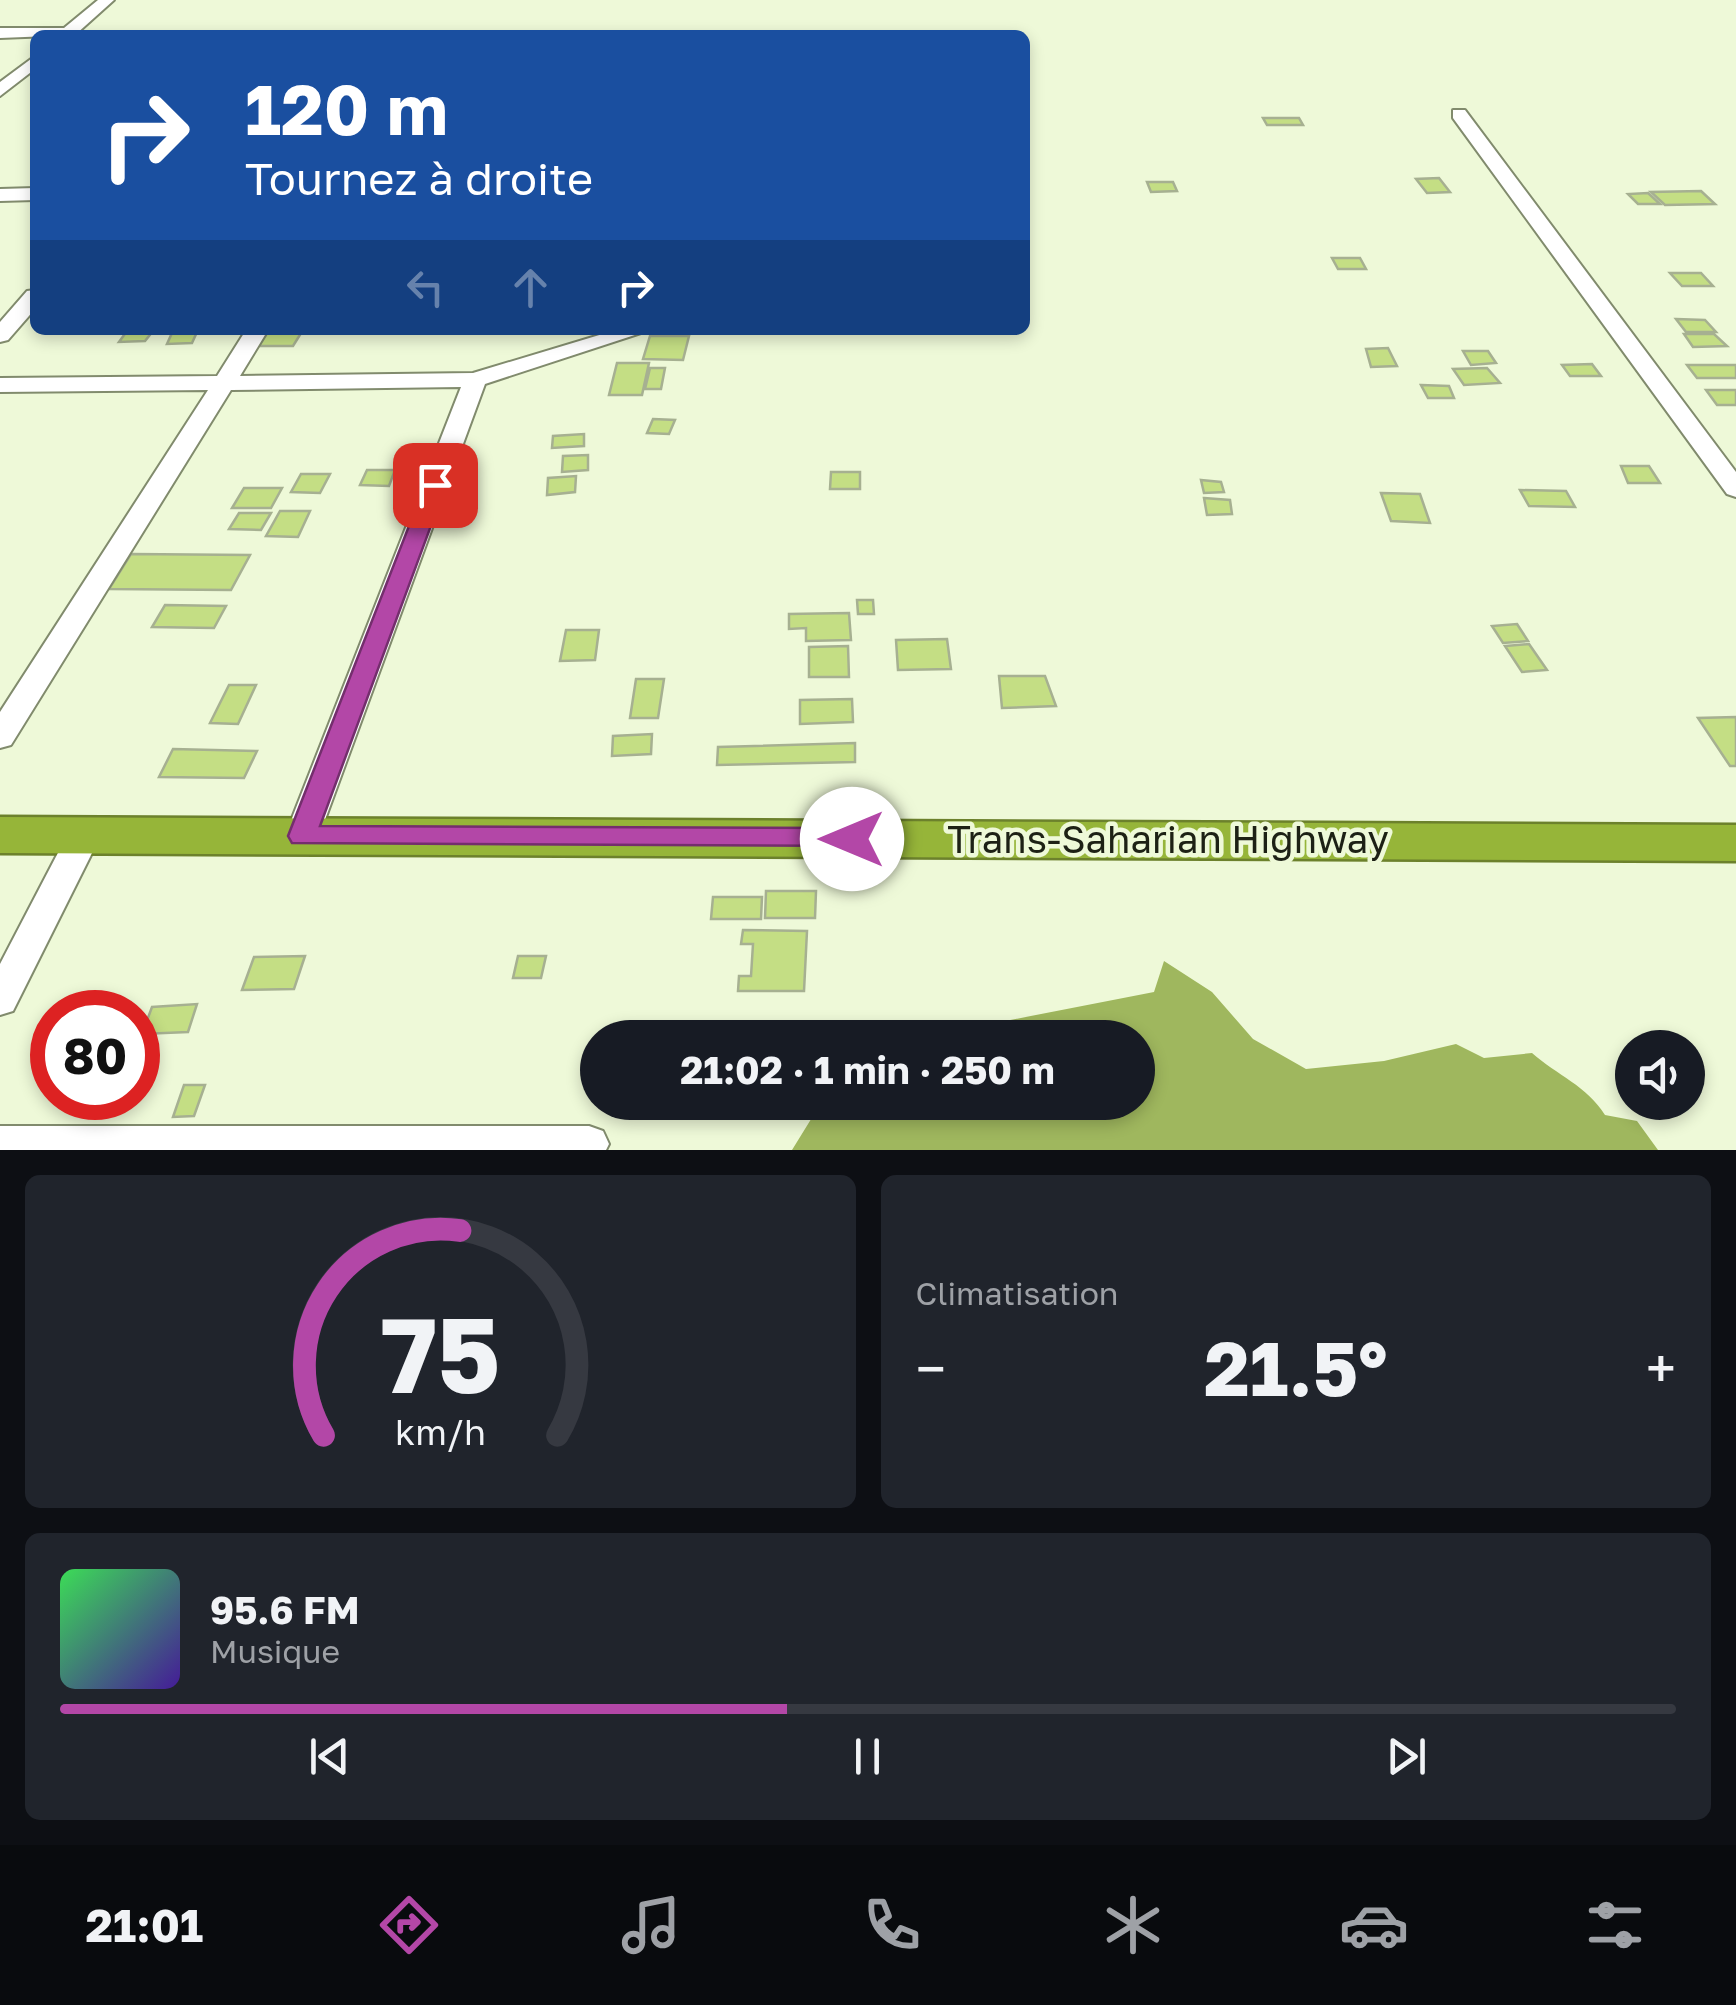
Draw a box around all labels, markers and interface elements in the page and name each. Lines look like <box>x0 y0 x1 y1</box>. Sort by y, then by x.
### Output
text: 120 m <box>245 66 448 150</box>
icon: right <box>80 70 210 200</box>
text: Tournez à droite <box>245 151 593 205</box>
icon: left <box>398 260 453 315</box>
icon: ahead <box>503 260 558 315</box>
icon: right <box>608 260 663 315</box>
pin <box>393 443 478 528</box>
icon: arrive <box>408 458 463 513</box>
position arrow <box>800 787 904 891</box>
street label: Trans-Saharian Highway <box>947 816 1389 861</box>
speed limit sign: 80 <box>30 990 160 1120</box>
map controls <box>1615 1030 1705 1120</box>
button: sound <box>1615 1030 1705 1120</box>
text: 21:02 · 1 min · 250 m <box>680 1047 1055 1092</box>
text: Climatisation <box>916 1274 1119 1312</box>
text: 75 <box>380 1291 500 1416</box>
text: 21.5° <box>1204 1322 1387 1413</box>
text: − <box>916 1335 946 1401</box>
text: + <box>1646 1335 1676 1401</box>
text: km/h <box>395 1410 486 1453</box>
text: 95.6 FM <box>210 1587 360 1632</box>
text: Musique <box>210 1632 340 1670</box>
icon: previous <box>302 1729 357 1784</box>
icon: pause <box>840 1729 895 1784</box>
icon: next <box>1379 1729 1434 1784</box>
icon: directions <box>374 1890 444 1960</box>
icon: music <box>616 1890 686 1960</box>
icon: phone <box>857 1890 927 1960</box>
icon: climate <box>1098 1890 1168 1960</box>
icon: car <box>1339 1890 1409 1960</box>
icon: filters <box>1580 1890 1650 1960</box>
text: 21:01 <box>86 1898 203 1952</box>

